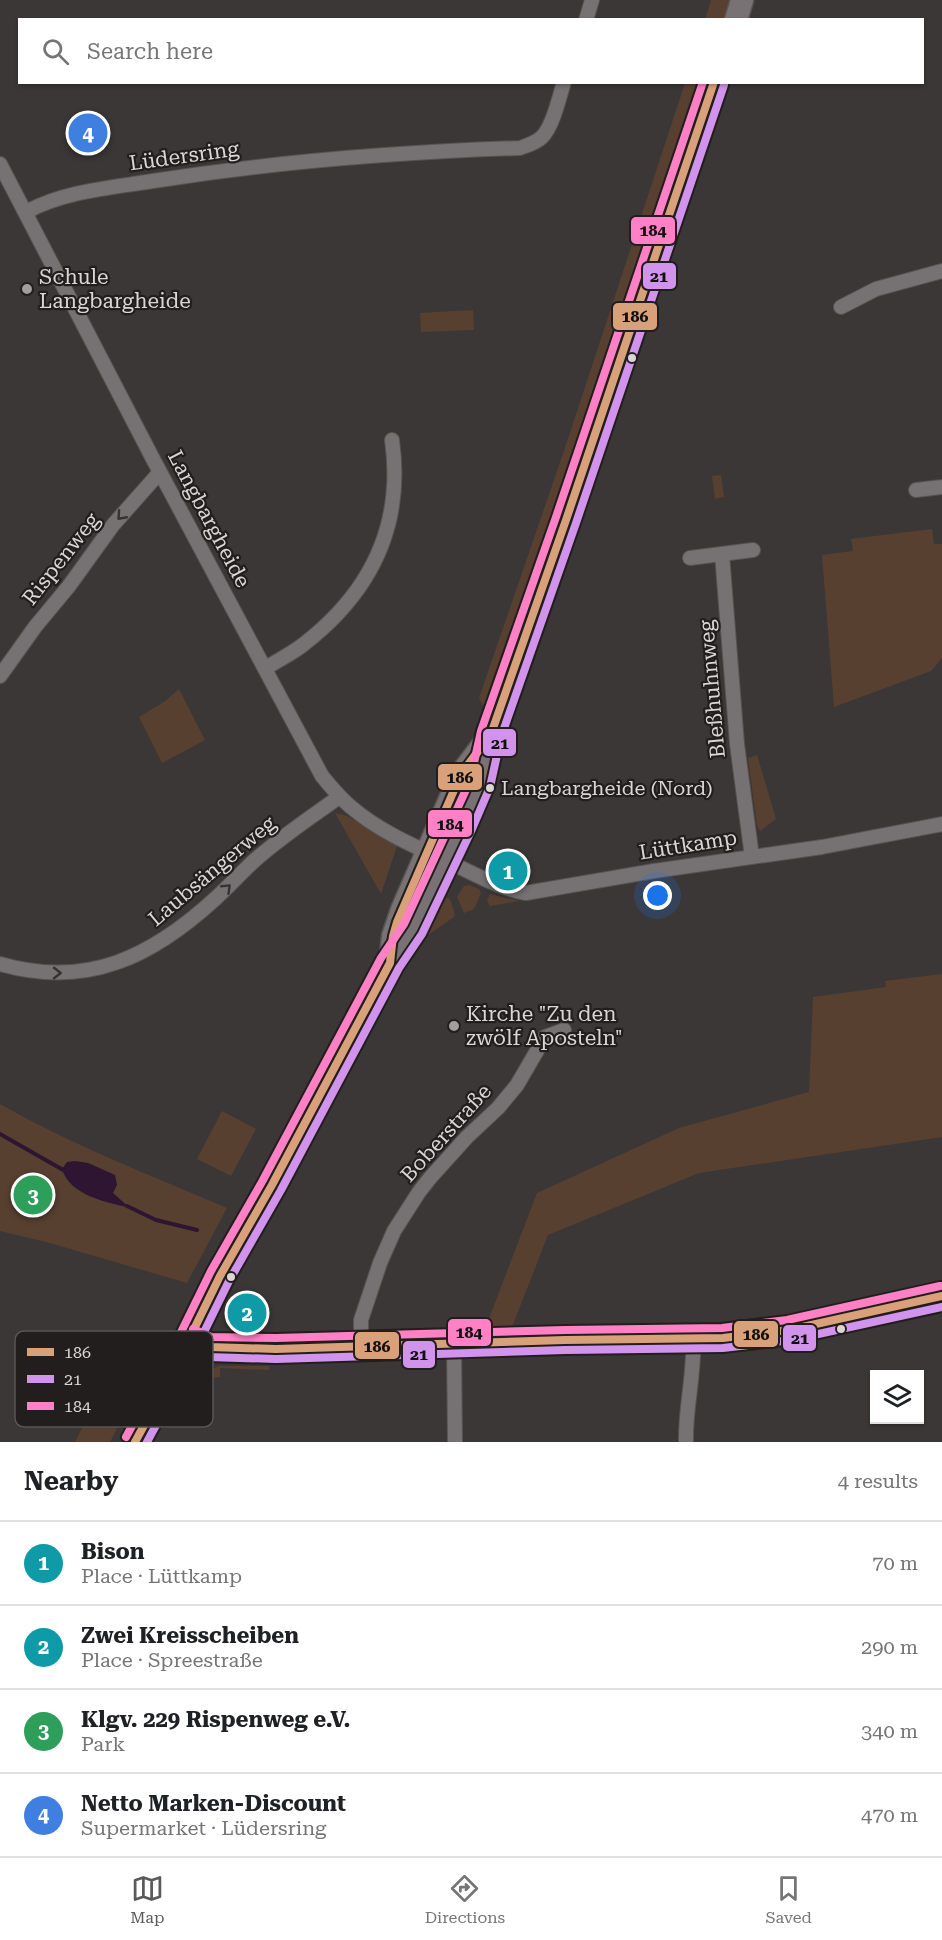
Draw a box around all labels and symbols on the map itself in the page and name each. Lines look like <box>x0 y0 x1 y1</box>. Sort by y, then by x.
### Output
pin: 4 <box>68 110 107 156</box>
street label: Lüdersring <box>128 136 240 176</box>
line badge: 184 <box>630 216 676 245</box>
text: 184 <box>640 221 666 240</box>
line badge: 21 <box>642 262 677 290</box>
place label: Schule Langbargheide <box>39 265 191 313</box>
text: 21 <box>650 267 668 286</box>
marker: Schule Langbargheide <box>20 282 34 296</box>
line badge: 186 <box>612 302 658 331</box>
text: 186 <box>622 307 648 326</box>
unlabelled marker <box>626 352 638 364</box>
street label: Langbargheide <box>163 446 255 592</box>
street label: Rispenweg <box>18 508 104 610</box>
one-way arrow <box>117 509 128 520</box>
street label: Bleßhuhnweg <box>694 619 730 759</box>
line badge: 21 <box>482 728 517 757</box>
text: 21 <box>491 734 509 753</box>
line badge: 186 <box>437 763 483 791</box>
text: 186 <box>447 768 473 787</box>
place label: Langbargheide (Nord) <box>501 776 713 800</box>
marker: Langbargheide (Nord) <box>484 782 496 794</box>
line badge: 184 <box>427 809 473 838</box>
street label: Laubsängerweg <box>144 811 280 931</box>
text: 184 <box>437 815 463 834</box>
street label: Lüttkamp <box>637 825 739 865</box>
pin: 1 <box>488 848 528 894</box>
your location <box>643 881 672 910</box>
one-way arrow <box>219 884 230 895</box>
one-way arrow <box>53 967 62 979</box>
place label: Kirche "Zu den zwölf Aposteln" <box>466 1002 623 1050</box>
marker: Kirche "Zu den zwölf Aposteln" <box>447 1019 461 1033</box>
street label: Boberstraße <box>396 1079 496 1187</box>
pin: 3 <box>14 1172 52 1218</box>
unlabelled marker <box>225 1271 237 1283</box>
pin: 2 <box>228 1290 266 1336</box>
line badge: 184 <box>447 1318 492 1347</box>
line badge: 186 <box>733 1320 779 1348</box>
text: 184 <box>456 1323 482 1342</box>
unlabelled marker <box>835 1323 847 1335</box>
line badge: 21 <box>782 1324 817 1352</box>
text: 186 <box>743 1325 769 1344</box>
text: 21 <box>791 1329 809 1348</box>
legend <box>15 1331 213 1427</box>
line badge: 186 <box>354 1331 400 1360</box>
text: 186 <box>364 1337 390 1356</box>
line badge: 21 <box>402 1340 436 1369</box>
text: 186 <box>64 1343 91 1362</box>
text: 21 <box>410 1345 428 1364</box>
text: 21 <box>64 1370 82 1389</box>
text: 184 <box>64 1397 91 1416</box>

